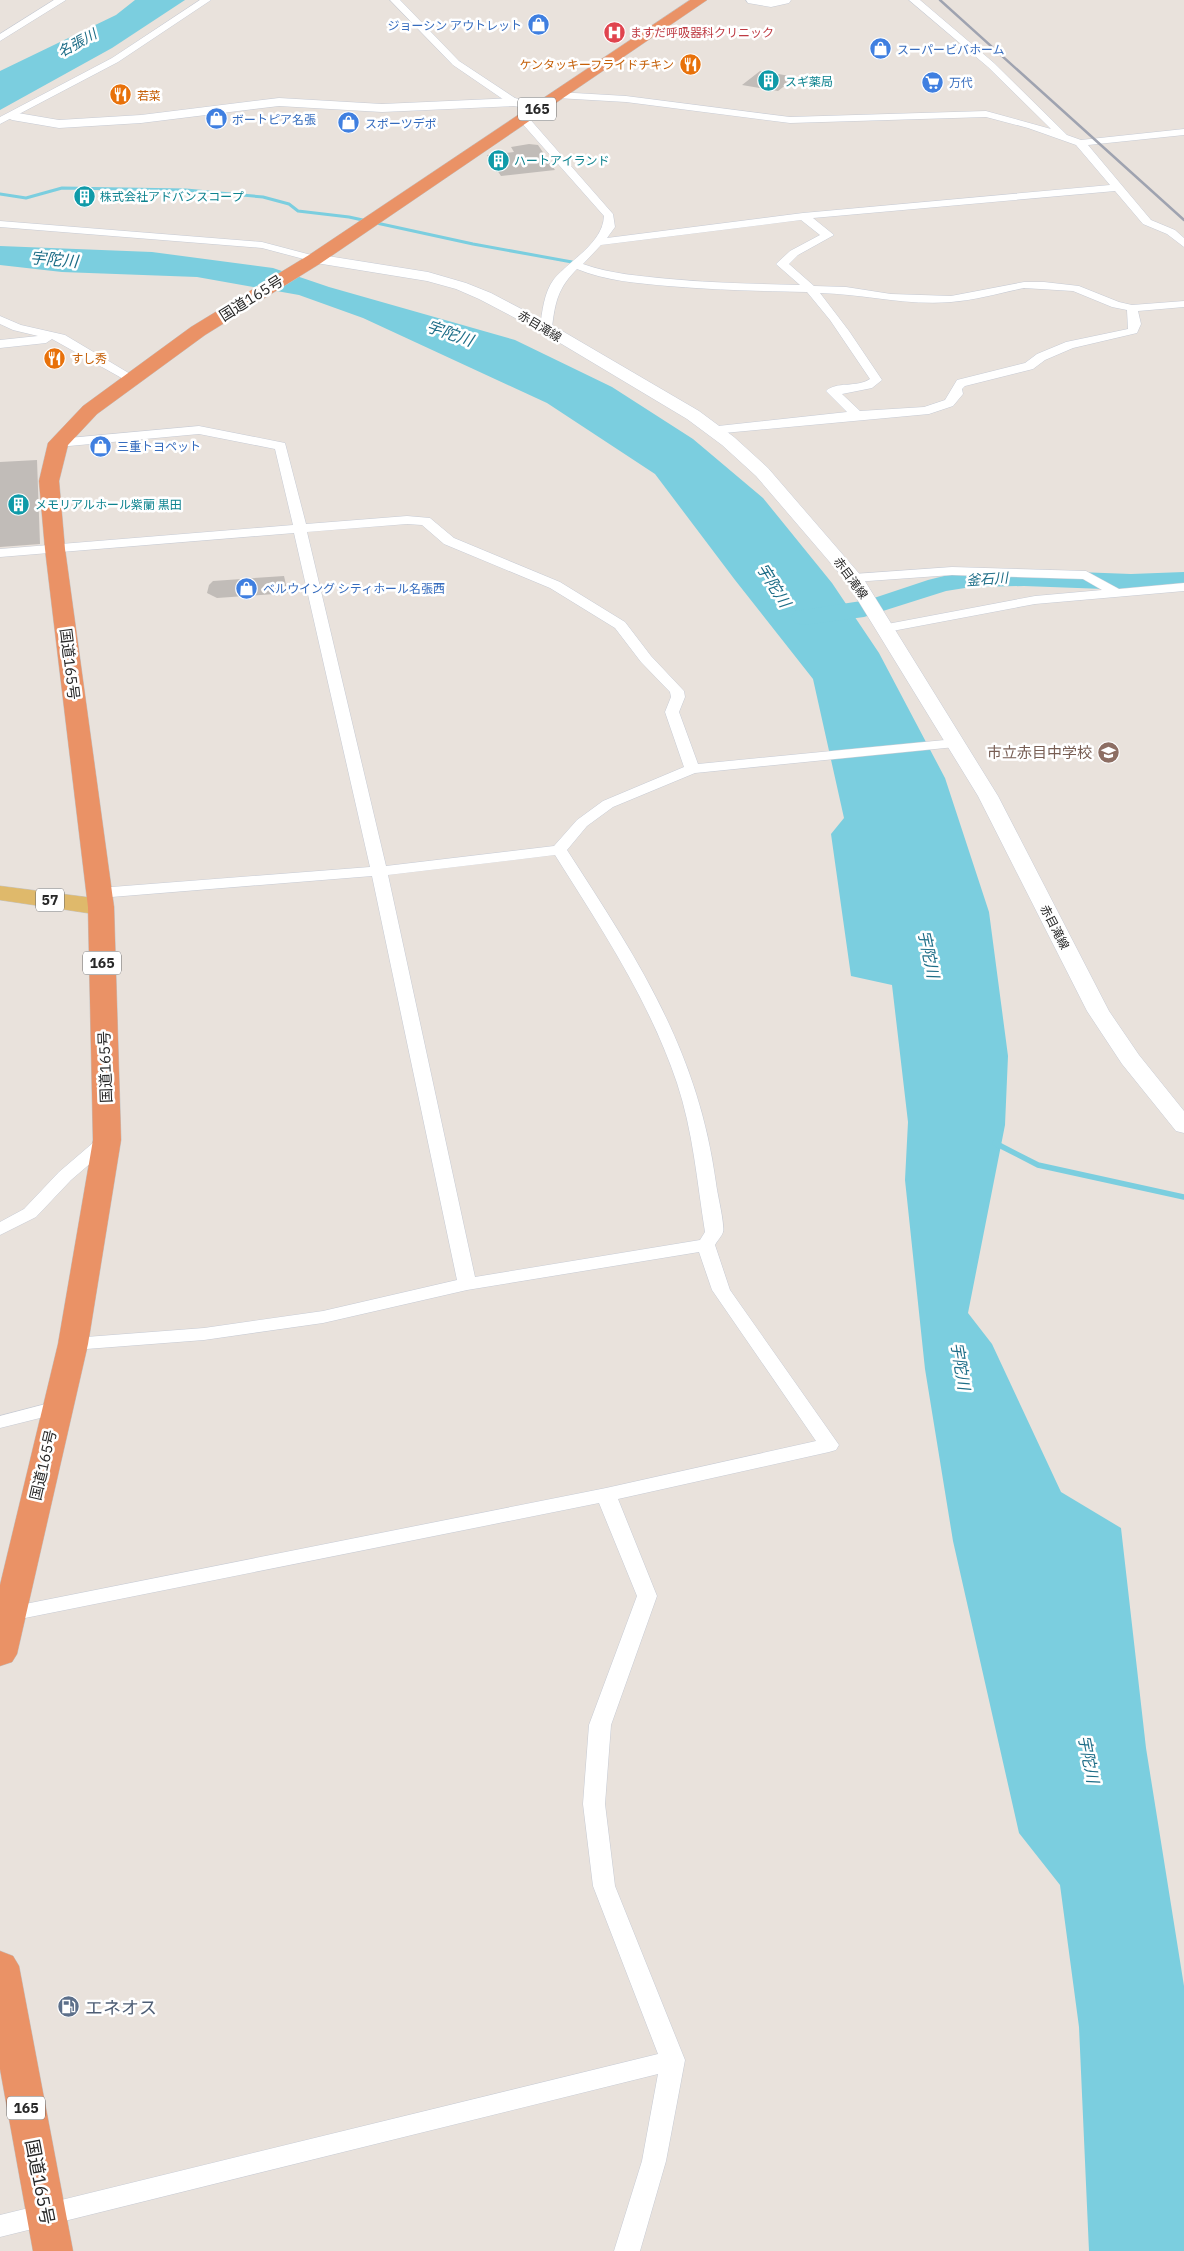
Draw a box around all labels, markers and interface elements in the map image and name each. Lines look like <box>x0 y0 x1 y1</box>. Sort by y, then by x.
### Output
shop icon: ジョーシン アウトレット <box>526 13 550 37</box>
place label: ジョーシン アウトレット <box>387 18 522 33</box>
hospital icon: ますだ呼吸器科クリニック <box>602 20 626 44</box>
water label: 名張川 <box>54 24 101 61</box>
place label: ますだ呼吸器科クリニック <box>630 25 774 40</box>
shop icon: スーパービバホーム <box>869 37 893 61</box>
place label: スーパービバホーム <box>897 42 1005 57</box>
restaurant icon: ケンタッキーフライドチキン <box>678 52 702 76</box>
place label: ケンタッキーフライドチキン <box>519 57 674 72</box>
building icon: スギ薬局 <box>757 69 781 93</box>
supermarket icon: 万代 <box>921 70 945 94</box>
place label: スギ薬局 <box>785 74 833 89</box>
place label: 万代 <box>949 75 973 90</box>
restaurant icon: 若菜 <box>109 83 133 107</box>
place label: 若菜 <box>137 88 161 103</box>
road number: 165 <box>518 98 556 120</box>
shop icon: ボートピア名張 <box>204 107 228 131</box>
shop icon: スポーツデポ <box>337 111 361 135</box>
place label: ボートピア名張 <box>232 112 316 127</box>
place label: スポーツデポ <box>365 116 437 131</box>
building icon: ハートアイランド <box>486 148 510 172</box>
place label: ハートアイランド <box>514 153 609 168</box>
building icon: 株式会社アドバンスコープ <box>72 184 96 208</box>
place label: 株式会社アドバンスコープ <box>100 189 244 204</box>
water label: 宇陀川 <box>29 247 81 271</box>
street label: 国道165号 <box>215 271 287 325</box>
street label: 赤目滝線 <box>516 307 564 345</box>
water label: 宇陀川 <box>424 316 478 351</box>
restaurant icon: すし秀 <box>43 346 67 370</box>
place label: すし秀 <box>71 351 107 366</box>
shop icon: 三重トヨペット <box>89 434 113 458</box>
place label: 三重トヨペット <box>117 439 201 454</box>
building icon: メモリアルホール紫蘭 黒田 <box>7 492 31 516</box>
place label: メモリアルホール紫蘭 黒田 <box>35 497 182 512</box>
street label: 赤目滝線 <box>831 554 871 602</box>
water label: 宇陀川 <box>753 559 796 612</box>
water label: 釜石川 <box>965 568 1011 589</box>
shop icon: ベルウイング シティホール名張西 <box>235 576 259 600</box>
place label: ベルウイング シティホール名張西 <box>263 581 445 596</box>
street label: 国道165号 <box>56 627 84 701</box>
school or university icon: 市立赤目中学校 <box>1096 740 1120 764</box>
place label: 市立赤目中学校 <box>987 743 1092 762</box>
road number: 57 <box>36 888 64 912</box>
street label: 赤目滝線 <box>1037 902 1073 952</box>
water label: 宇陀川 <box>914 928 944 982</box>
road number: 165 <box>83 951 121 974</box>
street label: 国道165号 <box>94 1031 116 1103</box>
water label: 宇陀川 <box>947 1341 975 1393</box>
street label: 国道165号 <box>26 1428 60 1502</box>
water label: 宇陀川 <box>1075 1734 1104 1786</box>
fuel station icon: エネオス <box>57 1995 81 2019</box>
place label: エネオス <box>85 1996 157 2019</box>
road number: 165 <box>7 2096 45 2120</box>
street label: 国道165号 <box>20 2137 60 2227</box>

